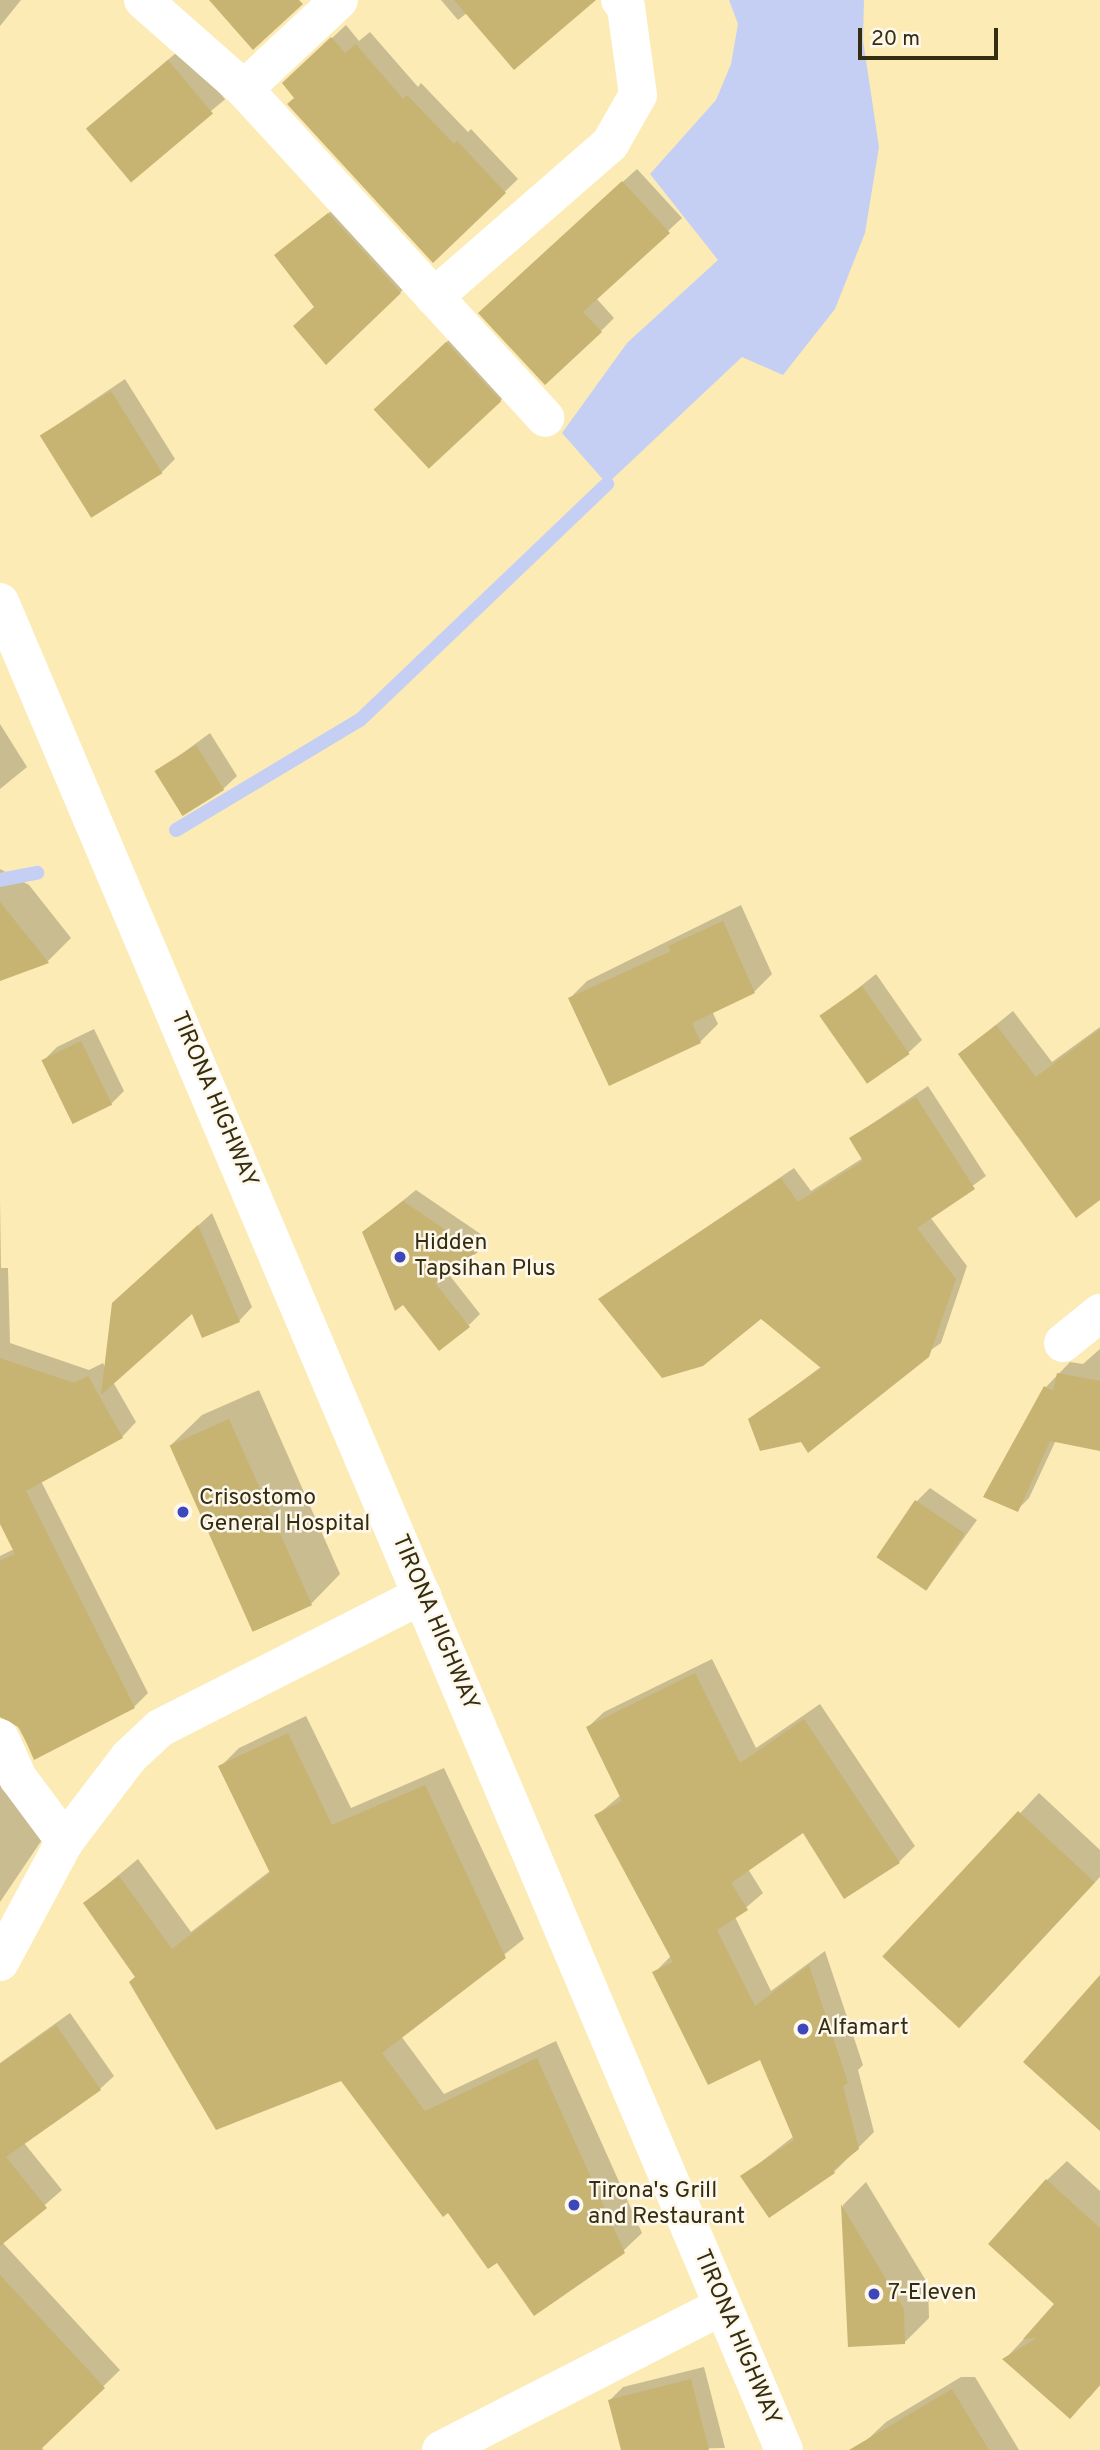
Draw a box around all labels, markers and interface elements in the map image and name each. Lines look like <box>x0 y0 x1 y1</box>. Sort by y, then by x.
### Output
scale bar <box>862 14 1002 58</box>
text: 20 m <box>871 26 920 53</box>
street label: TIRONA HIGHWAY <box>163 1007 263 1193</box>
place label: Hidden Tapsihan Plus <box>414 1230 556 1284</box>
marker: Hidden Tapsihan Plus <box>392 1249 408 1265</box>
place label: Crisostomo General Hospital <box>199 1485 370 1539</box>
marker: Crisostomo General Hospital <box>173 1502 193 1522</box>
street label: TIRONA HIGHWAY <box>384 1530 484 1716</box>
place label: Alfamart <box>817 2015 909 2043</box>
marker: Alfamart <box>795 2021 811 2037</box>
place label: Tirona's Grill and Restaurant <box>588 2178 745 2232</box>
marker: Tirona's Grill and Restaurant <box>566 2197 582 2213</box>
street label: TIRONA HIGHWAY <box>686 2245 786 2431</box>
place label: 7-Eleven <box>888 2280 977 2308</box>
marker: 7-Eleven <box>866 2286 882 2302</box>

